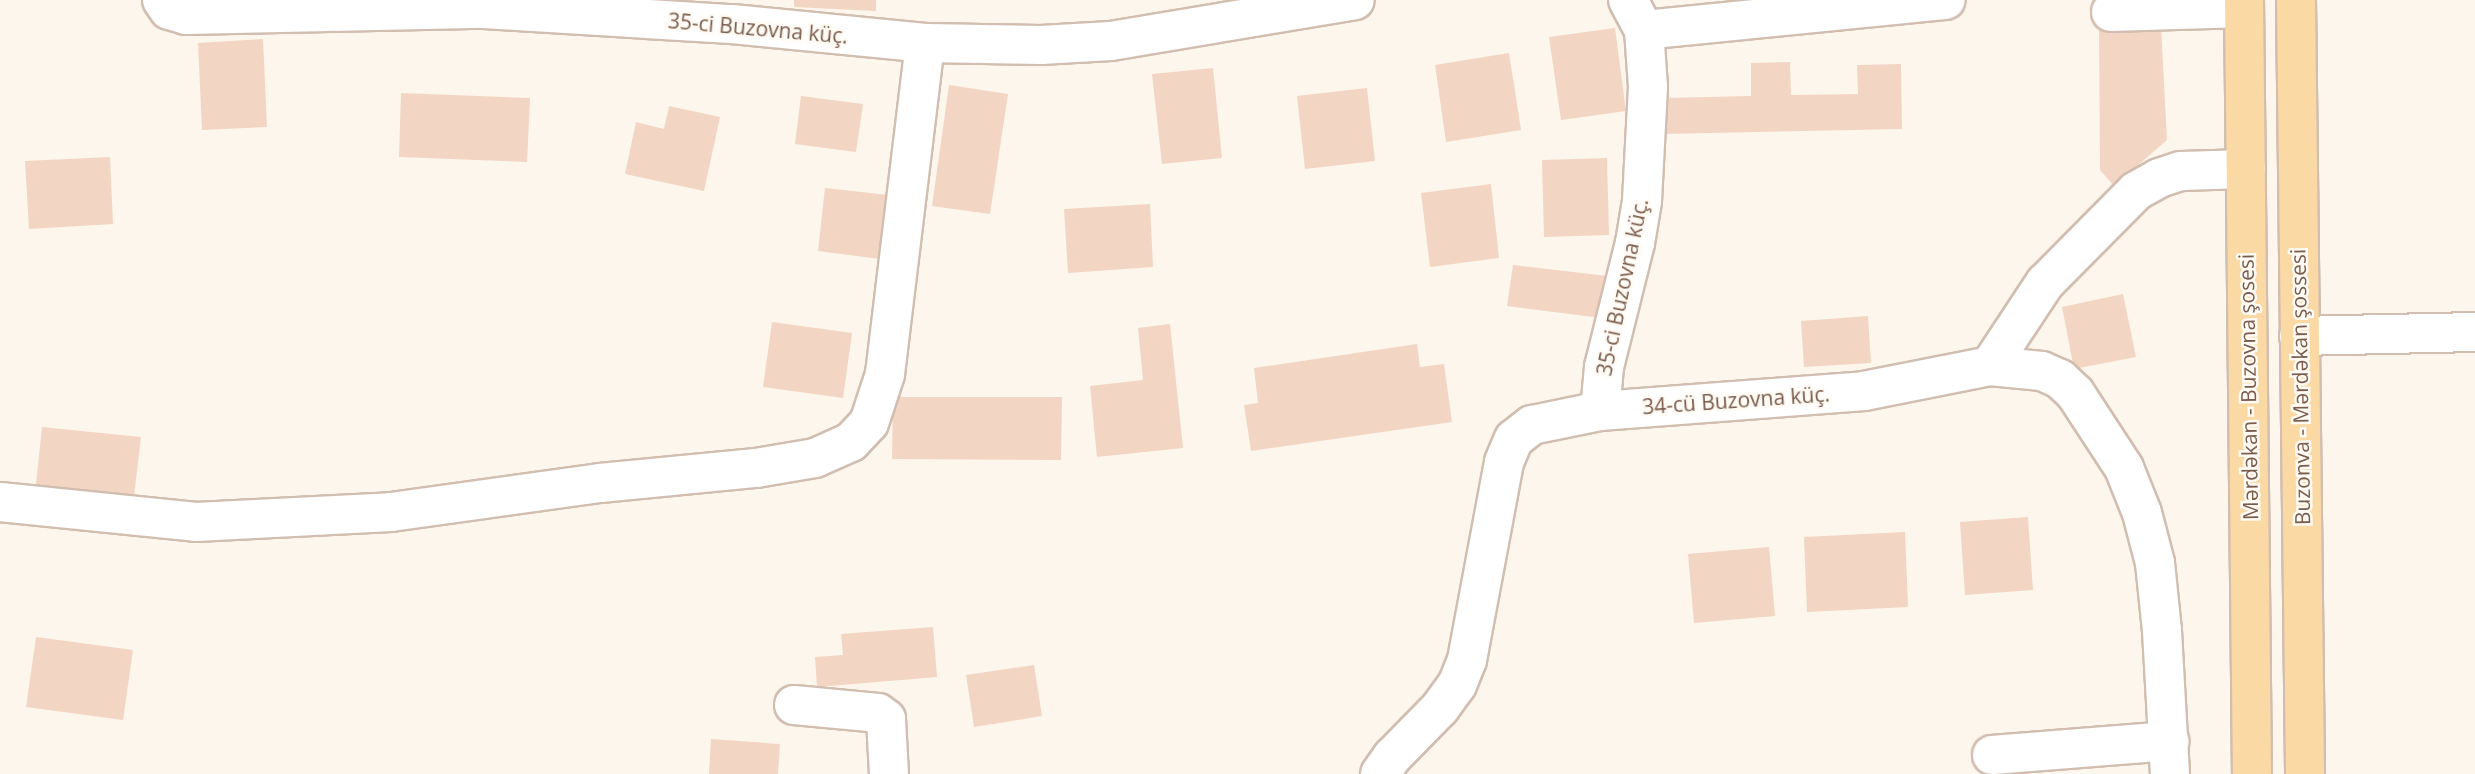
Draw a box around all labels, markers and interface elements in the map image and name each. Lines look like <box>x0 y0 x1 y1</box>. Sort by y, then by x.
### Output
street label: 35-ci Buzovna küç. <box>667 8 849 48</box>
street label: 35-ci Buzovna küç. <box>1591 196 1653 378</box>
street label: Buzonva - Mərdəkan şossesi <box>2285 249 2315 525</box>
street label: Mərdəkan - Buzovna şosesi <box>2233 254 2263 520</box>
street label: 34-cü Buzovna küç. <box>1641 381 1831 419</box>

